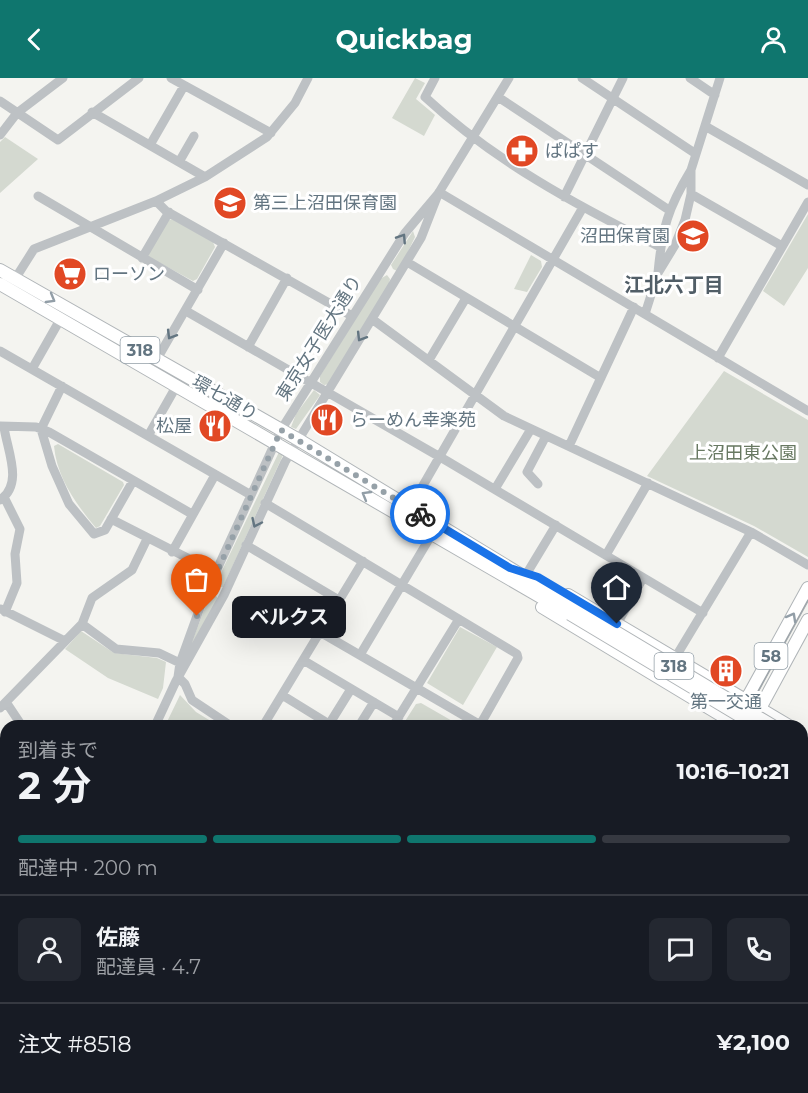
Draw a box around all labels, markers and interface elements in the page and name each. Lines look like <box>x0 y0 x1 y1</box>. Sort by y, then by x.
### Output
icon: back <box>18 23 51 56</box>
text: Quickbag <box>335 23 473 56</box>
icon: person <box>757 23 790 56</box>
pharmacy icon: ぱぱす <box>504 133 540 169</box>
place label: ぱぱす <box>545 140 599 162</box>
school or university icon: 第三上沼田保育園 <box>212 185 248 221</box>
place label: 第三上沼田保育園 <box>253 192 397 214</box>
school or university icon: 沼田保育園 <box>675 218 711 254</box>
place label: 沼田保育園 <box>580 225 670 247</box>
one-way arrow <box>394 234 406 244</box>
supermarket icon: ローソン <box>52 256 88 292</box>
place label: ローソン <box>93 263 165 285</box>
street label: 東京女子医大通り <box>272 271 366 405</box>
district label: 江北六丁目 <box>624 273 724 297</box>
one-way arrow <box>45 291 55 303</box>
one-way arrow <box>167 329 179 339</box>
one-way arrow <box>357 331 368 341</box>
road number: 318 <box>120 337 160 363</box>
street label: 環七通り <box>188 370 262 426</box>
restaurant icon: らーめん幸楽苑 <box>309 402 345 438</box>
restaurant icon: 松屋 <box>197 408 233 444</box>
place label: らーめん幸楽苑 <box>350 409 476 431</box>
place label: 松屋 <box>156 415 192 437</box>
park label: 上沼田東公園 <box>689 442 797 464</box>
courier <box>390 484 450 544</box>
one-way arrow <box>362 491 372 502</box>
icon: bike <box>404 498 437 531</box>
one-way arrow <box>251 516 263 527</box>
pin <box>171 554 222 616</box>
pin <box>591 562 642 624</box>
icon: bag <box>180 563 213 596</box>
icon: home <box>600 571 633 604</box>
callout: ベルクス <box>233 595 347 637</box>
text: ベルクス <box>249 605 329 629</box>
one-way arrow <box>785 612 797 623</box>
road number: 58 <box>754 643 788 669</box>
road number: 318 <box>654 653 694 679</box>
building icon: 第一交通 <box>708 653 744 689</box>
place label: 第一交通 <box>690 691 762 713</box>
text: 到着まで <box>18 738 98 762</box>
text: 10:16–10:21 <box>676 758 790 785</box>
text: 2 分 <box>18 761 91 809</box>
text: 配達中 · 200 m <box>18 856 158 880</box>
button: person <box>18 918 81 981</box>
button: chat <box>649 918 712 981</box>
button: phone <box>727 918 790 981</box>
text: 佐藤 <box>96 924 140 951</box>
text: 配達員 · 4.7 <box>96 955 201 979</box>
text: ¥2,100 <box>717 1029 790 1056</box>
text: 注文 #8518 <box>18 1031 132 1058</box>

